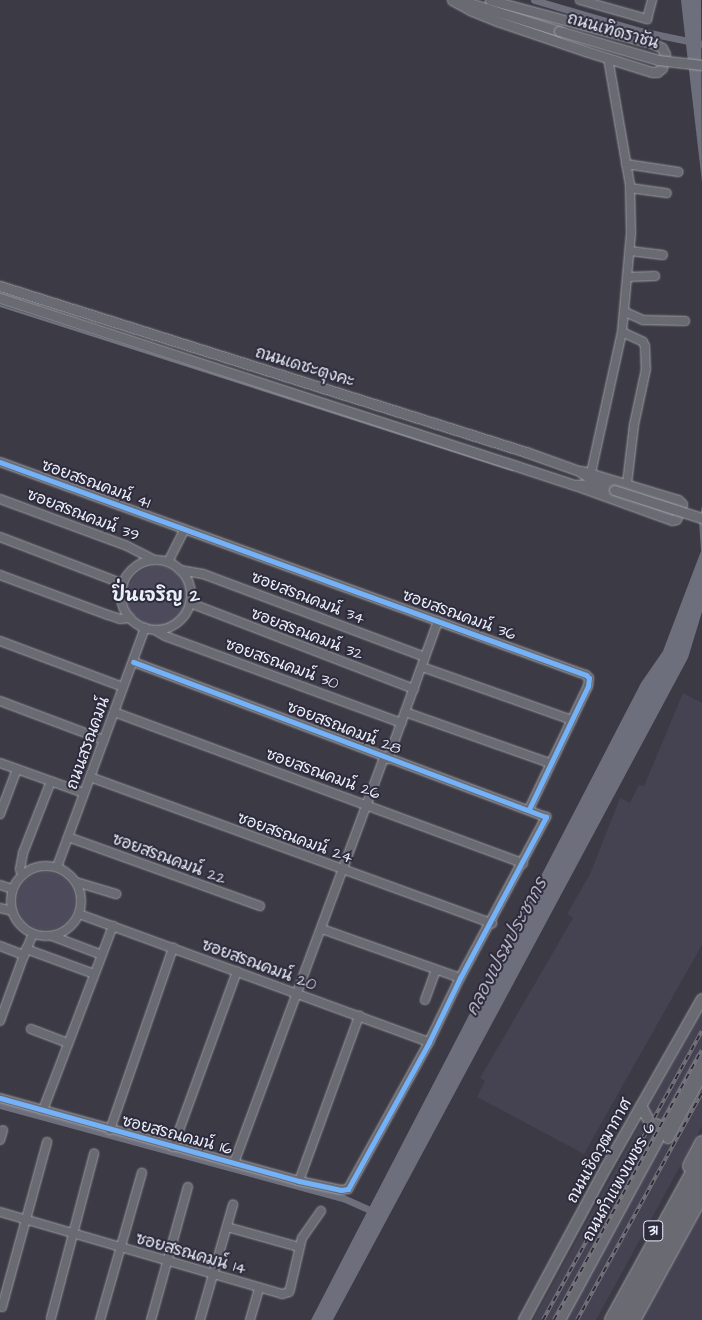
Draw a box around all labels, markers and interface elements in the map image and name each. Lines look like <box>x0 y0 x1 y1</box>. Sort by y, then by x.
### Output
street label: ถนนเทิดราชัน <box>565 9 661 53</box>
street label: ถนนเดชะตุงคะ <box>253 343 357 391</box>
street label: ซอยสรณคมน์ 41 <box>39 455 153 513</box>
street label: ซอยสรณคมน์ 39 <box>24 485 142 545</box>
street label: ซอยสรณคมน์ 34 <box>248 567 368 629</box>
district label: ปิ่นเจริญ 2 <box>112 585 200 607</box>
street label: ซอยสรณคมน์ 36 <box>399 586 519 644</box>
street label: ซอยสรณคมน์ 32 <box>248 604 366 664</box>
street label: ซอยสรณคมน์ 30 <box>222 635 342 693</box>
street label: ถนนสรณคมน์ <box>62 694 114 792</box>
street label: ซอยสรณคมน์ 28 <box>284 697 404 759</box>
street label: ซอยสรณคมน์ 26 <box>263 744 383 804</box>
street label: ซอยสรณคมน์ 24 <box>235 808 355 868</box>
street label: ซอยสรณคมน์ 22 <box>109 829 229 889</box>
water label: คลองเปรมประชากร <box>462 875 552 1019</box>
street label: ซอยสรณคมน์ 20 <box>199 935 319 995</box>
street label: ถนนเชิดวุฒากาศ <box>562 1095 636 1207</box>
street label: ซอยสรณคมน์ 16 <box>120 1111 234 1159</box>
street label: ถนนกำแพงเพชร 6 <box>578 1119 660 1245</box>
road number: 31 <box>643 1218 663 1244</box>
street label: ซอยสรณคมน์ 14 <box>133 1229 249 1279</box>

